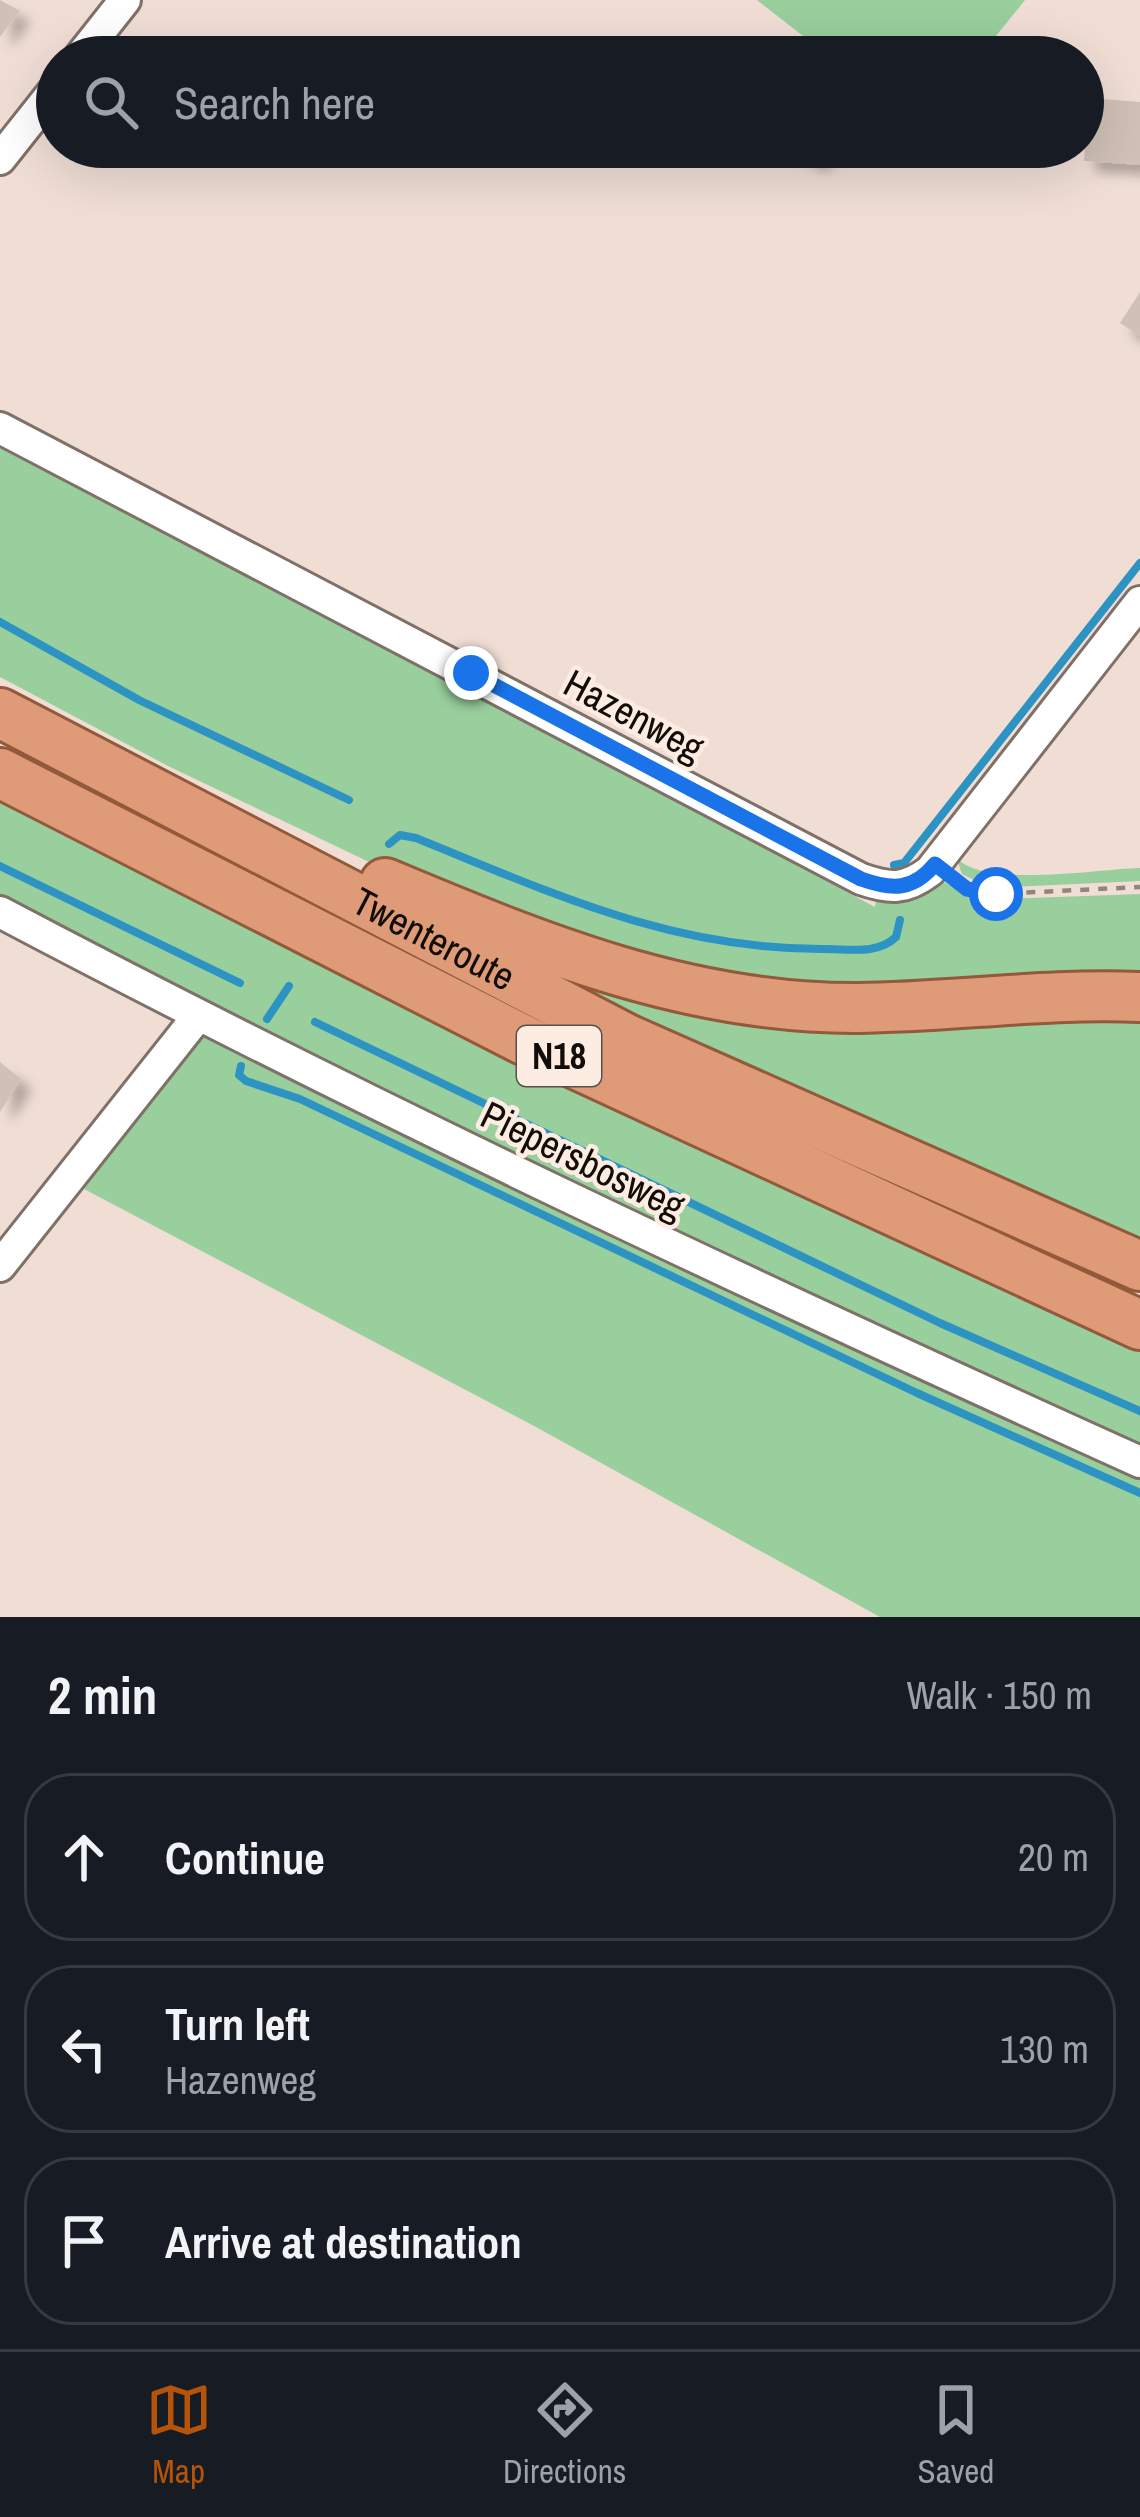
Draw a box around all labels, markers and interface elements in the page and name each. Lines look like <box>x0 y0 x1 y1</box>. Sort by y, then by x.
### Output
search box <box>36 36 1104 168</box>
icon: search <box>78 69 144 135</box>
text: Search here <box>174 72 375 133</box>
route end <box>444 646 498 700</box>
street label: Hazenweg <box>555 657 713 774</box>
route start <box>969 867 1023 921</box>
street label: Twenteroute <box>344 875 524 1002</box>
road number: N18 <box>517 1026 601 1086</box>
street label: Piepersbosweg <box>473 1088 694 1232</box>
text: 2 min <box>48 1661 157 1730</box>
text: Walk · 150 m <box>907 1669 1092 1721</box>
icon: ahead <box>51 1824 117 1890</box>
text: Continue <box>165 1827 325 1888</box>
text: 20 m <box>1018 1831 1089 1883</box>
text: Turn left <box>165 1993 310 2054</box>
icon: left <box>51 2016 117 2082</box>
text: 130 m <box>1000 2023 1089 2075</box>
text: Hazenweg <box>165 2054 316 2106</box>
icon: arrive <box>51 2208 117 2274</box>
text: Arrive at destination <box>165 2211 522 2272</box>
tab: Map <box>146 2377 212 2493</box>
tab: Directions <box>503 2377 626 2493</box>
tab: Saved <box>918 2377 994 2493</box>

